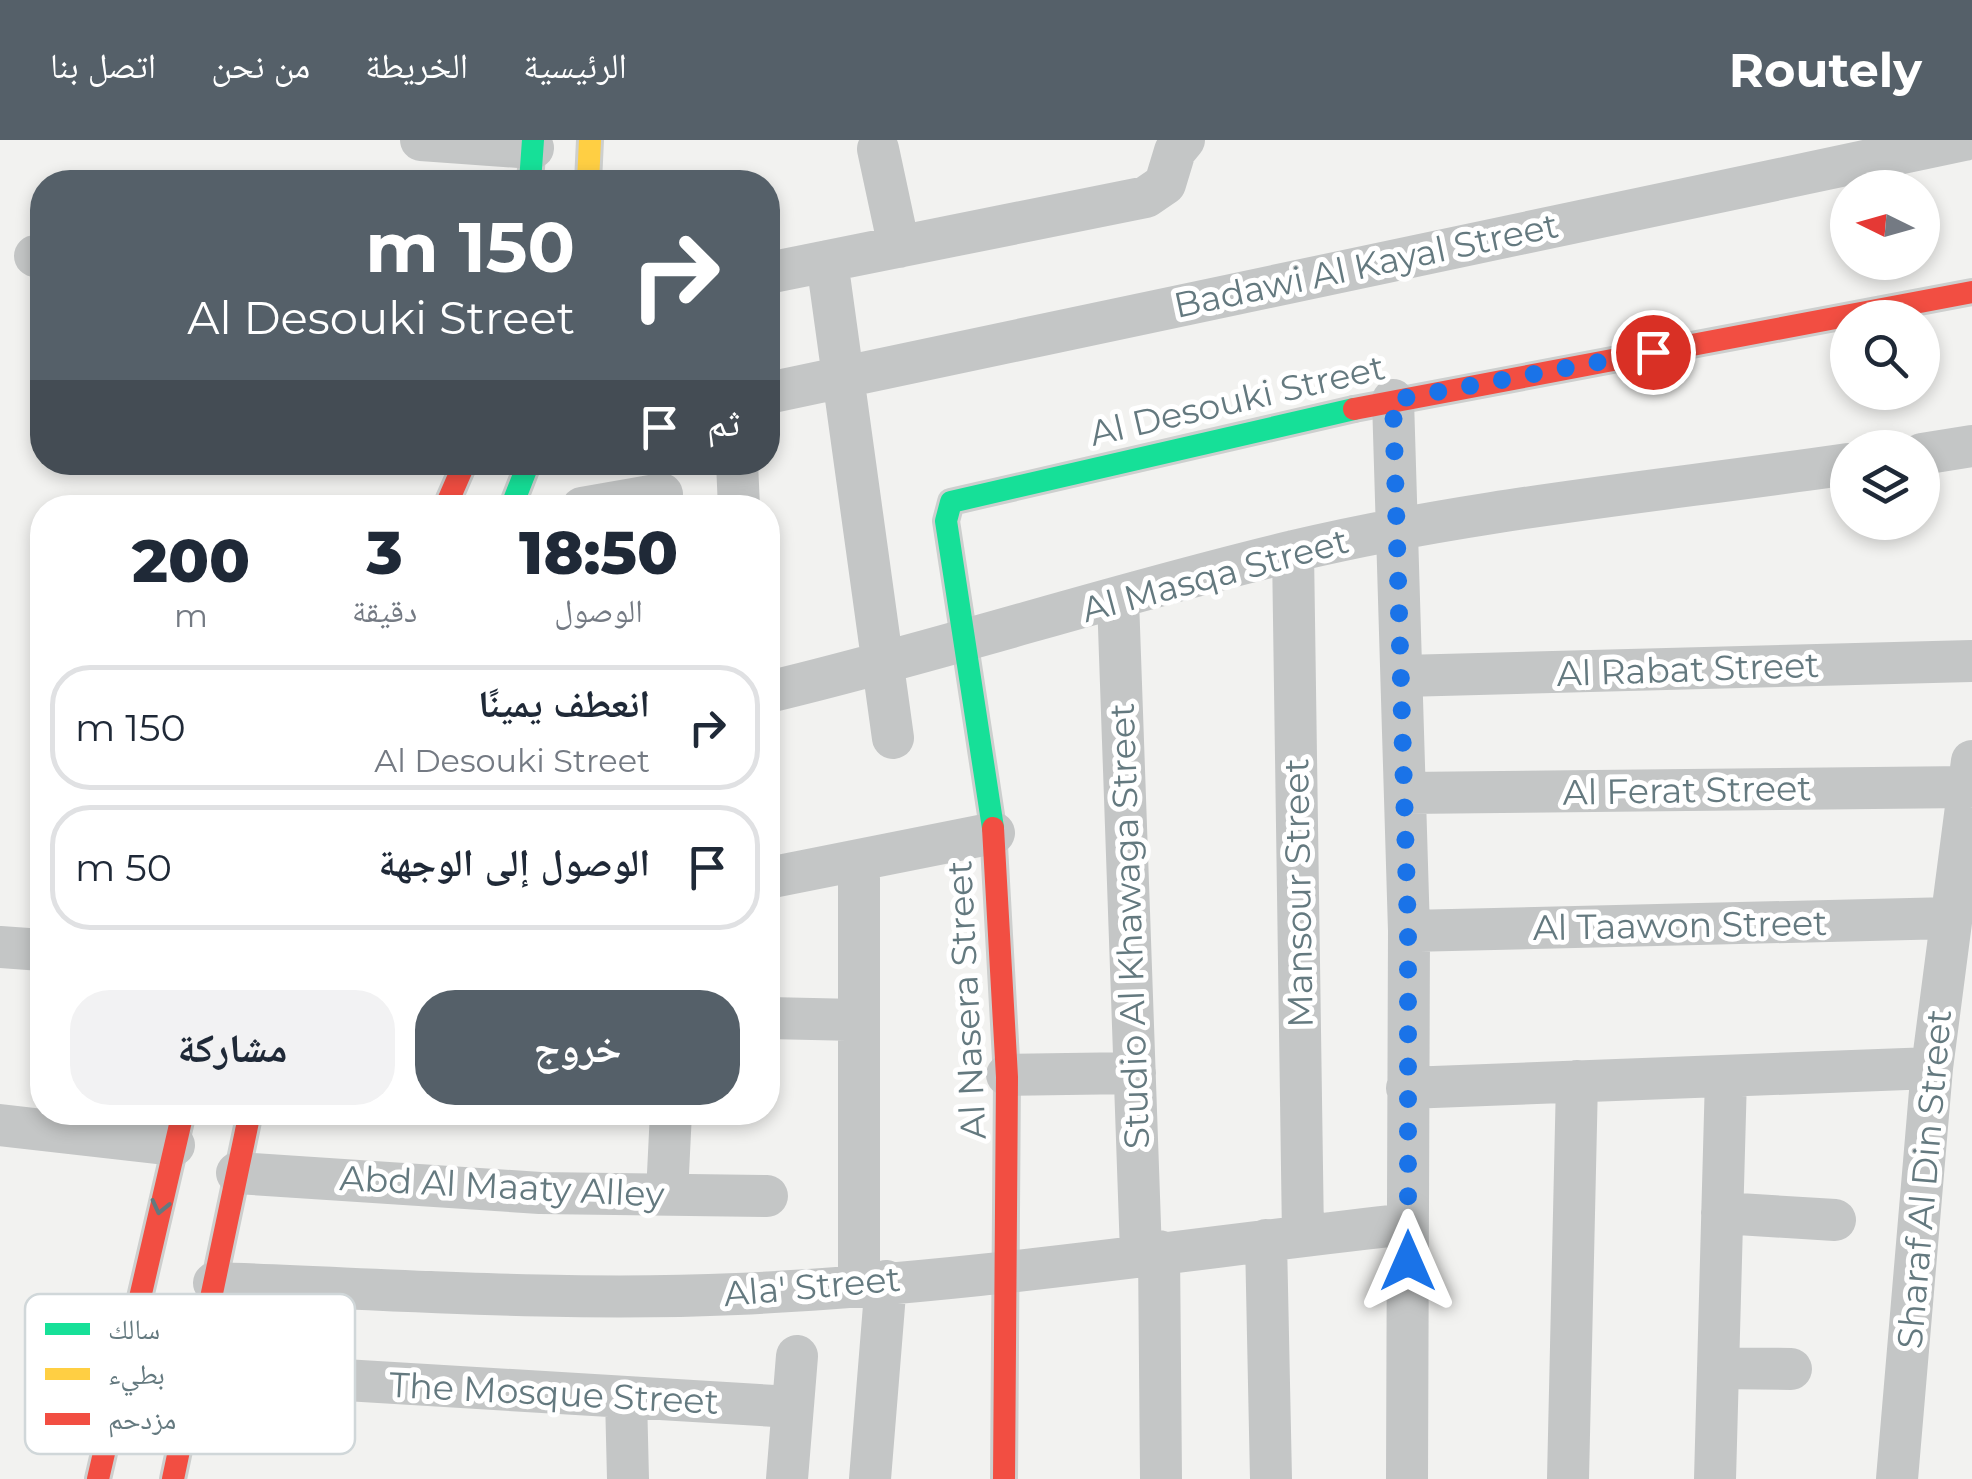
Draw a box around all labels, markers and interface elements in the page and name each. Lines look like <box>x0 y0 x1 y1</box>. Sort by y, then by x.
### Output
text: Routely <box>1729 41 1922 99</box>
text: اتصل بنا <box>50 44 156 87</box>
text: من نحن <box>211 44 310 87</box>
text: الخريطة <box>365 44 468 87</box>
text: الرئيسية <box>523 44 627 87</box>
north arrow <box>1830 170 1940 280</box>
map controls <box>1830 170 1940 540</box>
street label: Badawi Al Kayal Street <box>1170 203 1562 327</box>
text: 150 m <box>365 204 575 290</box>
icon: right <box>610 210 740 340</box>
text: Al Desouki Street <box>187 290 575 345</box>
button: search <box>1830 300 1940 410</box>
pin <box>1611 310 1696 395</box>
icon: arrive <box>1626 325 1681 380</box>
street label: Al Desouki Street <box>1085 345 1389 455</box>
text: ثم <box>707 399 740 446</box>
icon: arrive <box>632 400 687 455</box>
button: layers <box>1830 430 1940 540</box>
text: 3 <box>367 516 403 589</box>
text: 18:50 <box>519 516 678 589</box>
street label: Al Masqa Street <box>1077 519 1353 631</box>
text: 200 <box>132 524 250 597</box>
text: دقيقة <box>352 591 417 630</box>
text: الوصول <box>554 591 643 630</box>
text: m <box>174 596 208 635</box>
street label: Al Rabat Street <box>1556 643 1820 695</box>
text: انعطف يمينًا <box>478 680 650 727</box>
icon: right <box>680 700 735 755</box>
street label: Studio Al Khawaga Street <box>1100 702 1158 1150</box>
text: 150 m <box>75 704 186 751</box>
text: Al Desouki Street <box>374 741 650 780</box>
street label: Mansour Street <box>1274 758 1322 1028</box>
street label: Al Ferat Street <box>1562 766 1812 814</box>
text: الوصول إلى الوجهة <box>379 839 650 886</box>
icon: arrive <box>680 840 735 895</box>
text: 50 m <box>75 844 172 891</box>
street label: Al Nasera Street <box>937 859 995 1141</box>
street label: Al Taawon Street <box>1532 901 1828 949</box>
button: مشاركة <box>70 990 395 1105</box>
button: خروج <box>415 990 740 1105</box>
street label: Sharaf Al Din Street <box>1888 1007 1960 1351</box>
street label: Abd Al Maaty Alley <box>339 1156 665 1216</box>
one-way arrow <box>150 1198 171 1215</box>
position arrow <box>1356 1209 1460 1313</box>
street label: Ala' Street <box>722 1257 902 1315</box>
legend <box>25 1294 355 1454</box>
text: سالك <box>108 1312 160 1346</box>
text: بطيء <box>108 1357 165 1397</box>
street label: The Mosque Street <box>388 1363 720 1423</box>
text: مزدحم <box>108 1402 176 1438</box>

